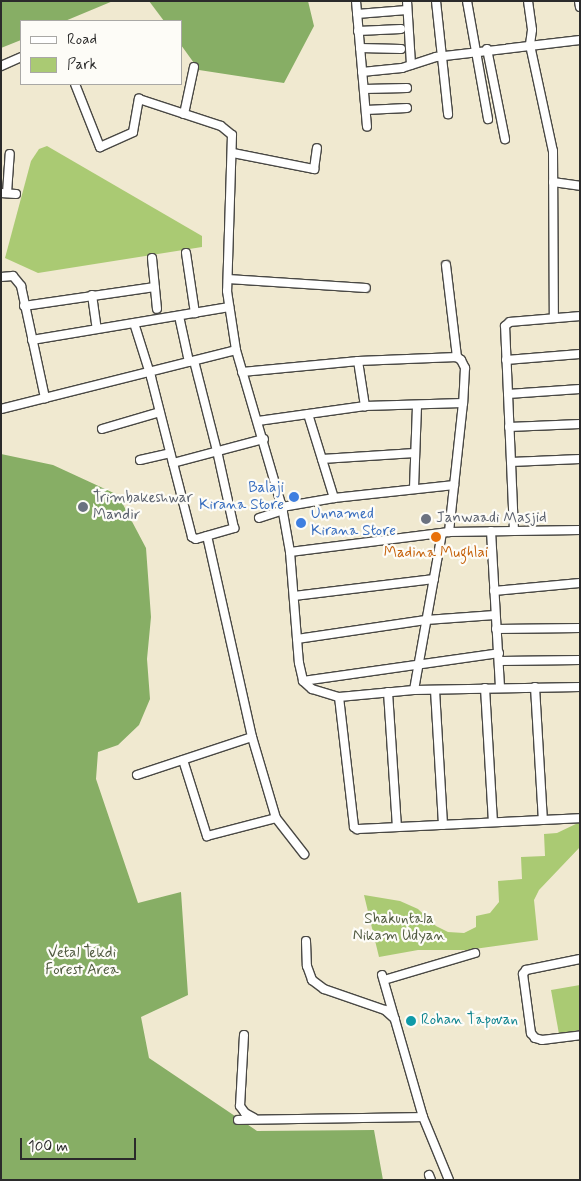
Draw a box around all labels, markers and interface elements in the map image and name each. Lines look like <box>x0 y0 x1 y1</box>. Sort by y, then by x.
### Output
legend <box>20 20 182 85</box>
text: Road <box>67 30 97 50</box>
text: Park <box>67 55 97 75</box>
place label: Balaji Kirana Store <box>199 479 284 514</box>
place label: Trimbakeshwar Mandir <box>93 489 193 524</box>
marker: Balaji Kirana Store <box>288 491 300 503</box>
marker: Trimbakeshwar Mandir <box>77 501 89 513</box>
place label: Unnamed Kirana Store <box>311 505 396 540</box>
place label: Janwaadi Masjid <box>436 510 546 528</box>
marker: Janwaadi Masjid <box>420 513 432 525</box>
marker: Unnamed Kirana Store <box>295 517 307 529</box>
marker: Madina Mughlai <box>430 531 442 543</box>
place label: Madina Mughlai <box>384 545 488 563</box>
park label: Shakuntala Nikam Udyan <box>353 910 445 945</box>
park label: Vetal Tekdi Forest Area <box>45 944 119 979</box>
place label: Rohan Tapovan <box>421 1012 515 1030</box>
marker: Rohan Tapovan <box>405 1015 417 1027</box>
scale bar <box>22 1128 139 1160</box>
text: 100 m <box>28 1137 68 1157</box>

